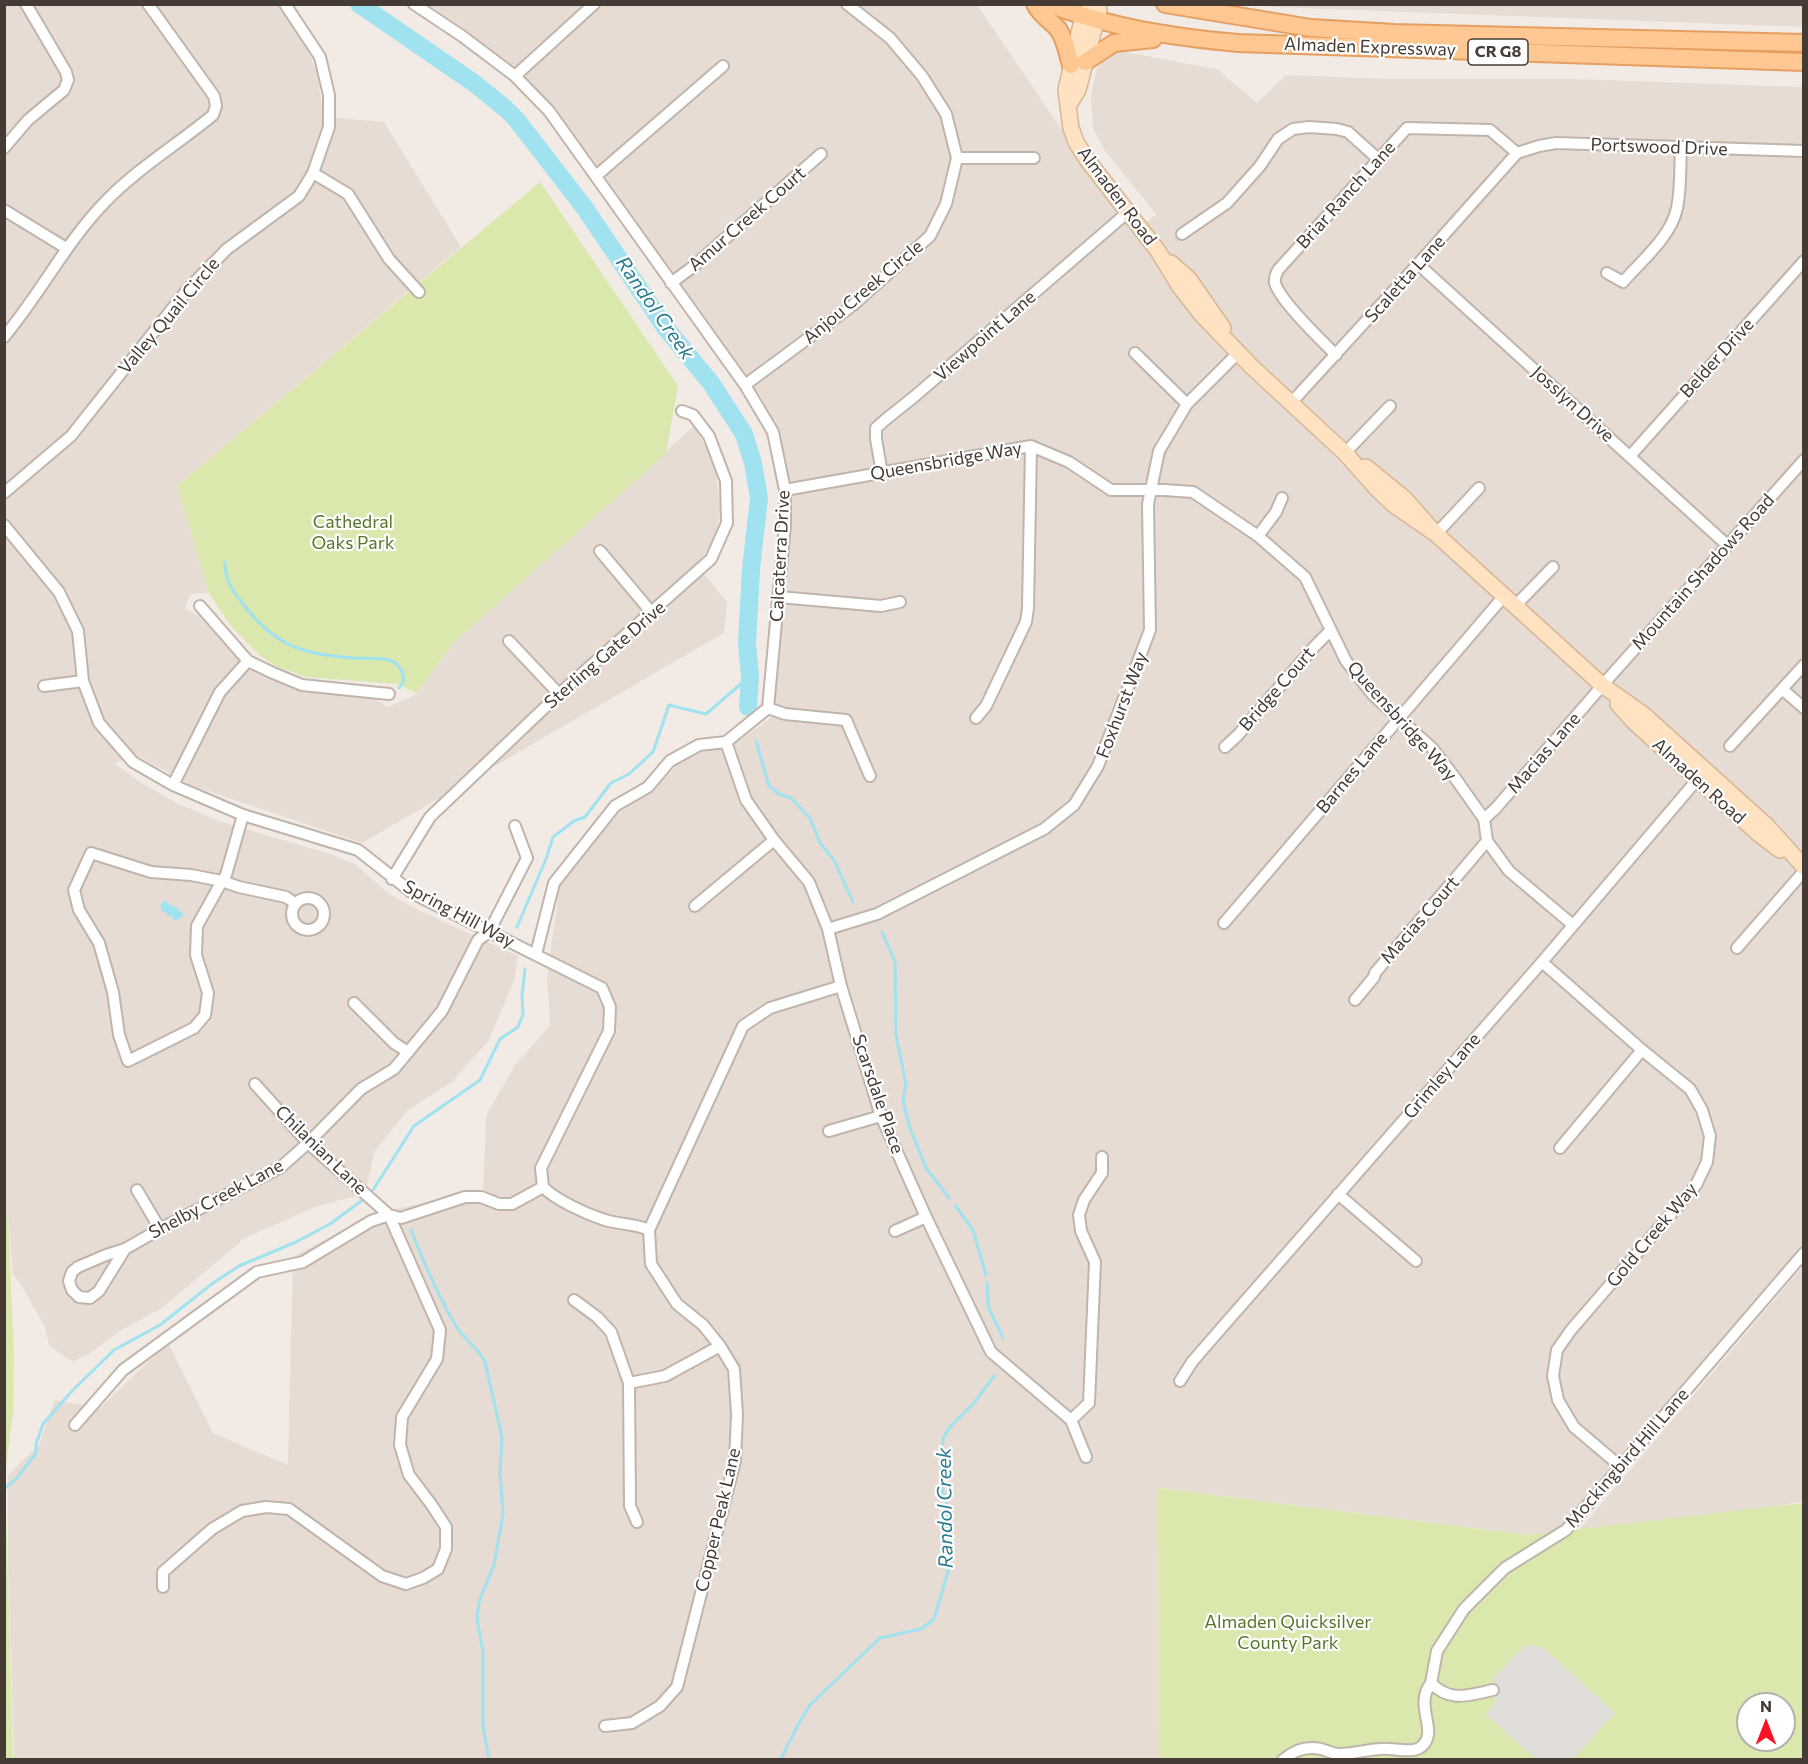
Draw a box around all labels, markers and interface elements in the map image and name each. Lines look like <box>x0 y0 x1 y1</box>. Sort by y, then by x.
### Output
street label: Almaden Expressway <box>1284 33 1456 61</box>
road number: CR G8 <box>1468 39 1528 65</box>
street label: Portswood Drive <box>1590 134 1728 160</box>
street label: Briar Ranch Lane <box>1292 137 1400 253</box>
street label: Almaden Road <box>1073 142 1161 250</box>
street label: Amur Creek Court <box>684 162 810 276</box>
street label: Scaletta Lane <box>1360 231 1450 327</box>
street label: Anjou Creek Circle <box>799 236 927 348</box>
water label: Randol Creek <box>610 252 700 364</box>
street label: Valley Quail Circle <box>114 253 224 379</box>
street label: Viewpoint Lane <box>930 286 1040 386</box>
street label: Belder Drive <box>1676 314 1758 402</box>
street label: Josslyn Drive <box>1527 361 1619 447</box>
street label: Queensbridge Way <box>869 437 1023 485</box>
street label: Mountain Shadows Road <box>1627 489 1779 655</box>
street label: Calcaterra Drive <box>766 490 794 622</box>
park label: Cathedral Oaks Park <box>311 511 395 554</box>
street label: Sterling Gate Drive <box>540 597 670 713</box>
street label: Bridge Court <box>1235 643 1319 735</box>
street label: Foxhurst Way <box>1092 649 1152 761</box>
street label: Queensbridge Way <box>1343 657 1461 785</box>
street label: Macias Lane <box>1503 708 1585 798</box>
street label: Barnes Lane <box>1312 728 1392 818</box>
street label: Almaden Road <box>1648 734 1750 828</box>
street label: Macias Court <box>1376 872 1464 968</box>
street label: Spring Hill Way <box>400 876 518 952</box>
street label: Grimley Lane <box>1399 1029 1485 1123</box>
street label: Scarsdale Place <box>847 1031 909 1157</box>
street label: Chilanian Lane <box>271 1101 371 1199</box>
street label: Shelby Creek Lane <box>145 1154 287 1244</box>
street label: Gold Creek Way <box>1602 1178 1702 1292</box>
street label: Mockingbird Hill Lane <box>1561 1384 1693 1532</box>
street label: Copper Peak Lane <box>691 1446 745 1594</box>
water label: Randol Creek <box>932 1447 958 1569</box>
park label: Almaden Quicksilver County Park <box>1205 1611 1371 1654</box>
north arrow <box>1736 1692 1796 1752</box>
text: N <box>1760 1696 1772 1715</box>

